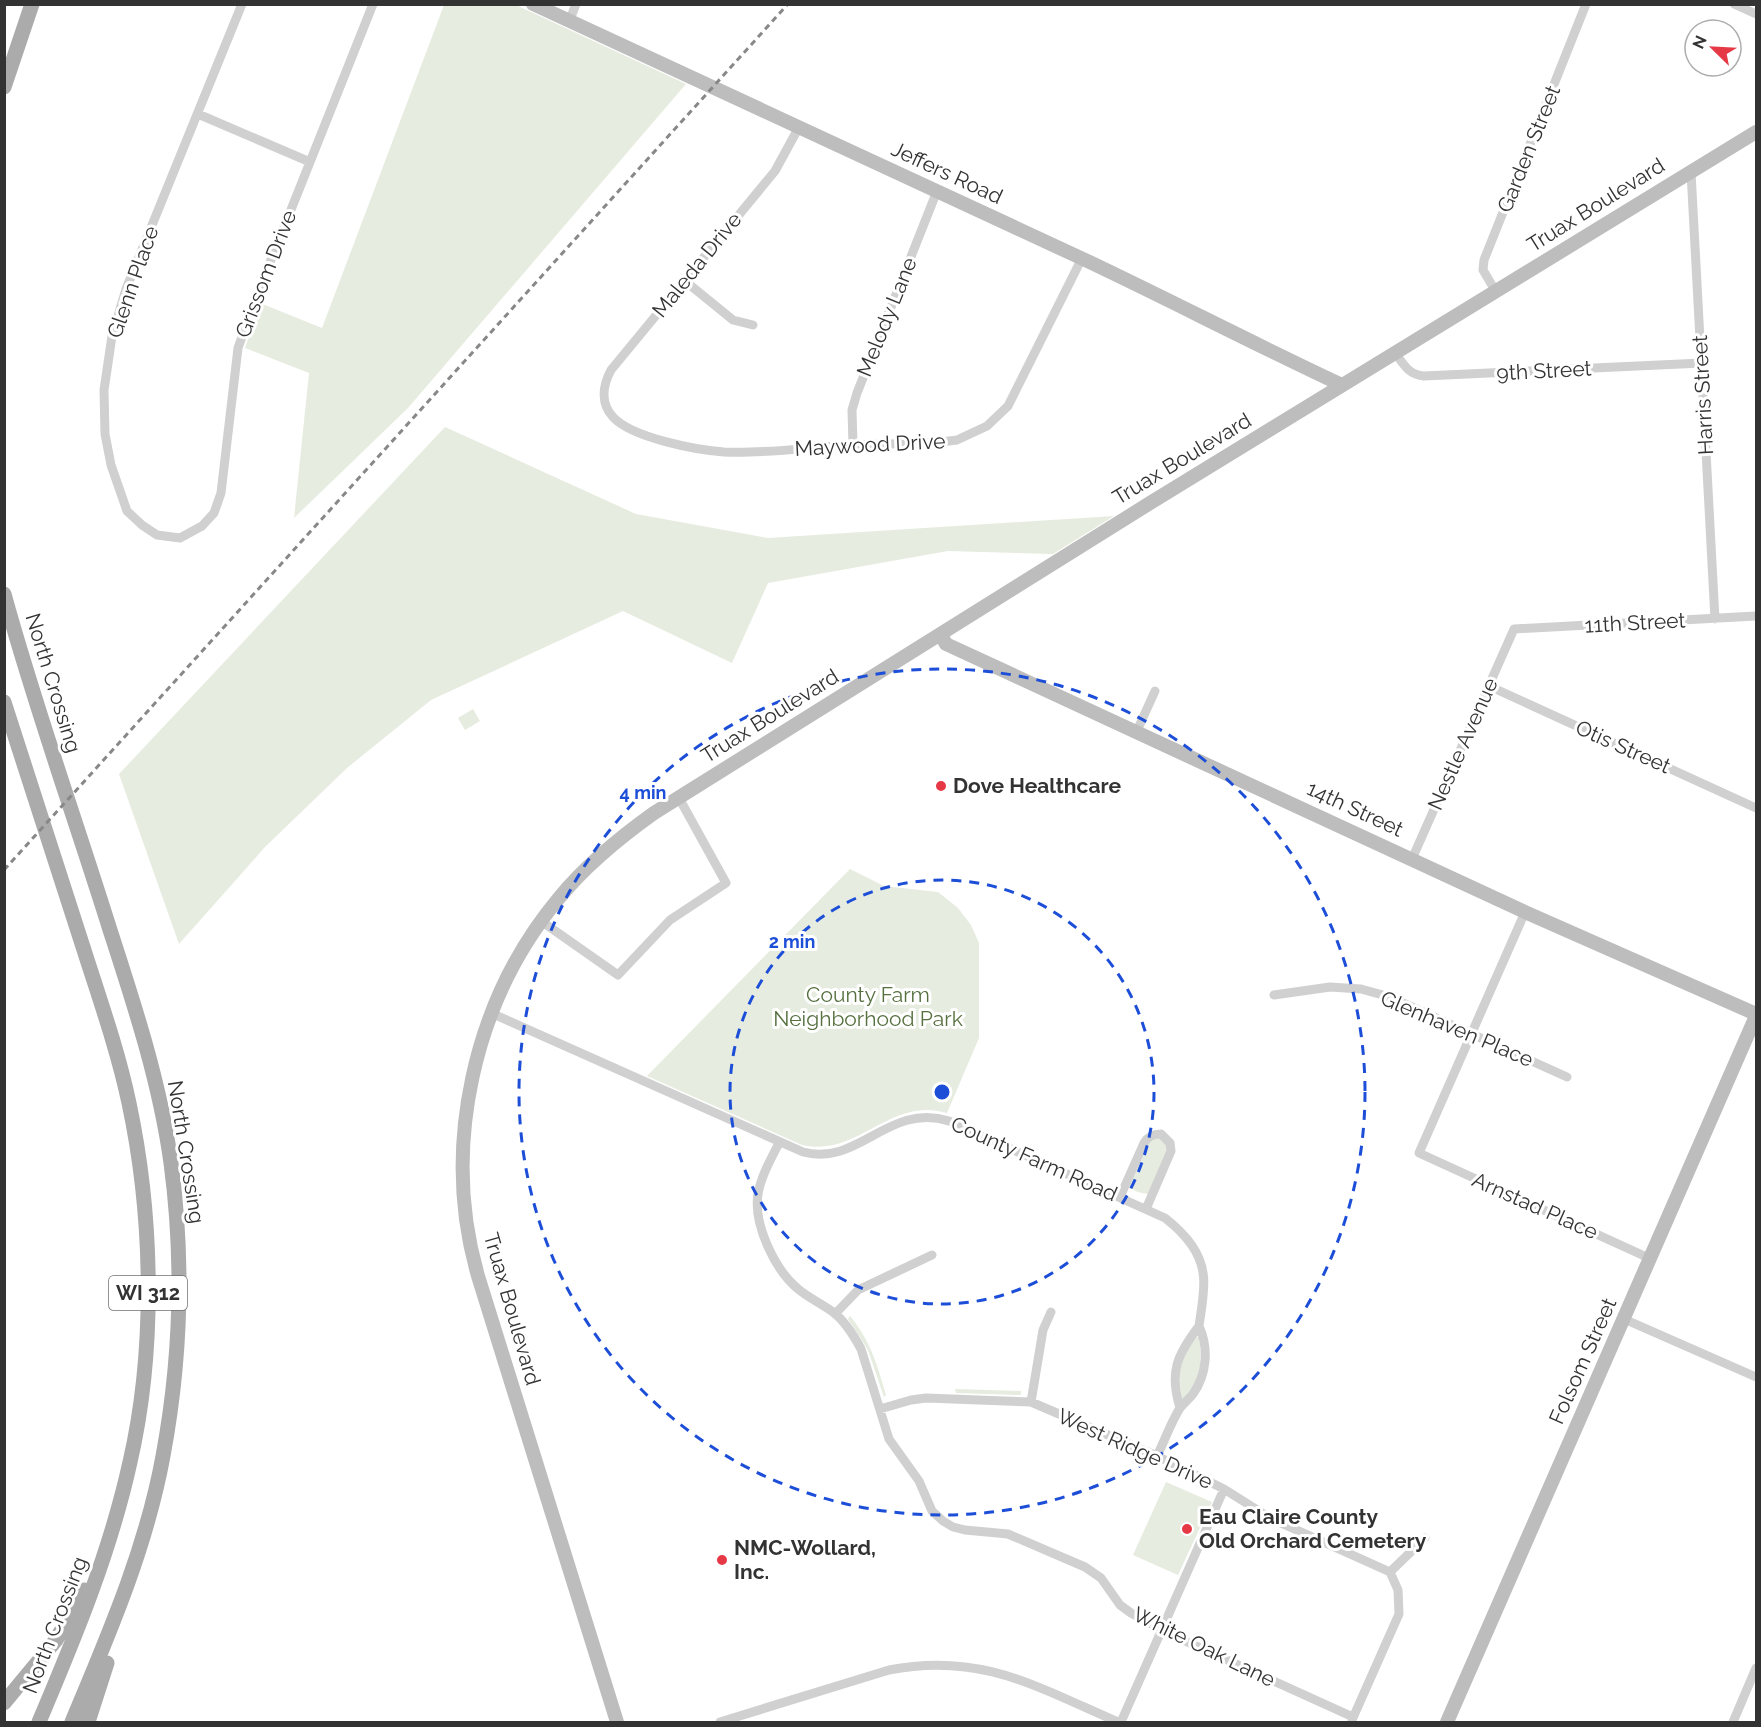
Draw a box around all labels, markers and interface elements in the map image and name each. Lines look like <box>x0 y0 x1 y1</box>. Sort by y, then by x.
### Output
north arrow <box>1683 18 1743 78</box>
text: N <box>1689 33 1711 52</box>
street label: Garden Street <box>1492 82 1565 216</box>
street label: Jeffers Road <box>888 136 1007 209</box>
street label: Truax Boulevard <box>1522 152 1669 257</box>
street label: Grissom Drive <box>230 207 301 341</box>
street label: Maleda Drive <box>647 207 747 322</box>
street label: Glenn Place <box>102 223 163 341</box>
street label: Melody Lane <box>851 254 922 380</box>
street label: Harris Street <box>1687 335 1718 456</box>
street label: 9th Street <box>1496 356 1592 385</box>
street label: Truax Boulevard <box>1108 407 1256 510</box>
street label: Maywood Drive <box>794 428 946 461</box>
street label: 11th Street <box>1584 607 1686 638</box>
street label: North Crossing <box>20 610 87 756</box>
street label: Truax Boulevard <box>696 663 843 768</box>
street label: Nestle Avenue <box>1422 674 1503 814</box>
street label: Otis Street <box>1572 715 1674 779</box>
place label: Dove Healthcare <box>953 773 1121 798</box>
street label: 14th Street <box>1303 775 1407 842</box>
marker: Dove Healthcare <box>934 779 948 793</box>
text: 4 min <box>620 782 666 803</box>
text: 2 min <box>769 931 815 952</box>
park label: County Farm Neighborhood Park <box>773 982 963 1031</box>
street label: Glenhaven Place <box>1377 985 1537 1072</box>
street label: North Crossing <box>163 1079 210 1225</box>
centre of rings <box>932 1082 952 1102</box>
street label: County Farm Road <box>947 1111 1121 1206</box>
street label: Arnstad Place <box>1469 1167 1602 1244</box>
street label: Truax Boulevard <box>479 1230 546 1388</box>
road number: WI 312 <box>109 1276 187 1310</box>
street label: Folsom Street <box>1544 1294 1621 1428</box>
street label: West Ridge Drive <box>1054 1403 1217 1494</box>
place label: Eau Claire County Old Orchard Cemetery <box>1199 1504 1427 1553</box>
marker: Eau Claire County Old Orchard Cemetery <box>1180 1522 1194 1536</box>
place label: NMC-Wollard, Inc. <box>734 1535 876 1584</box>
street label: North Crossing <box>17 1553 92 1697</box>
marker: NMC-Wollard, Inc. <box>715 1553 729 1567</box>
street label: White Oak Lane <box>1129 1601 1279 1692</box>

